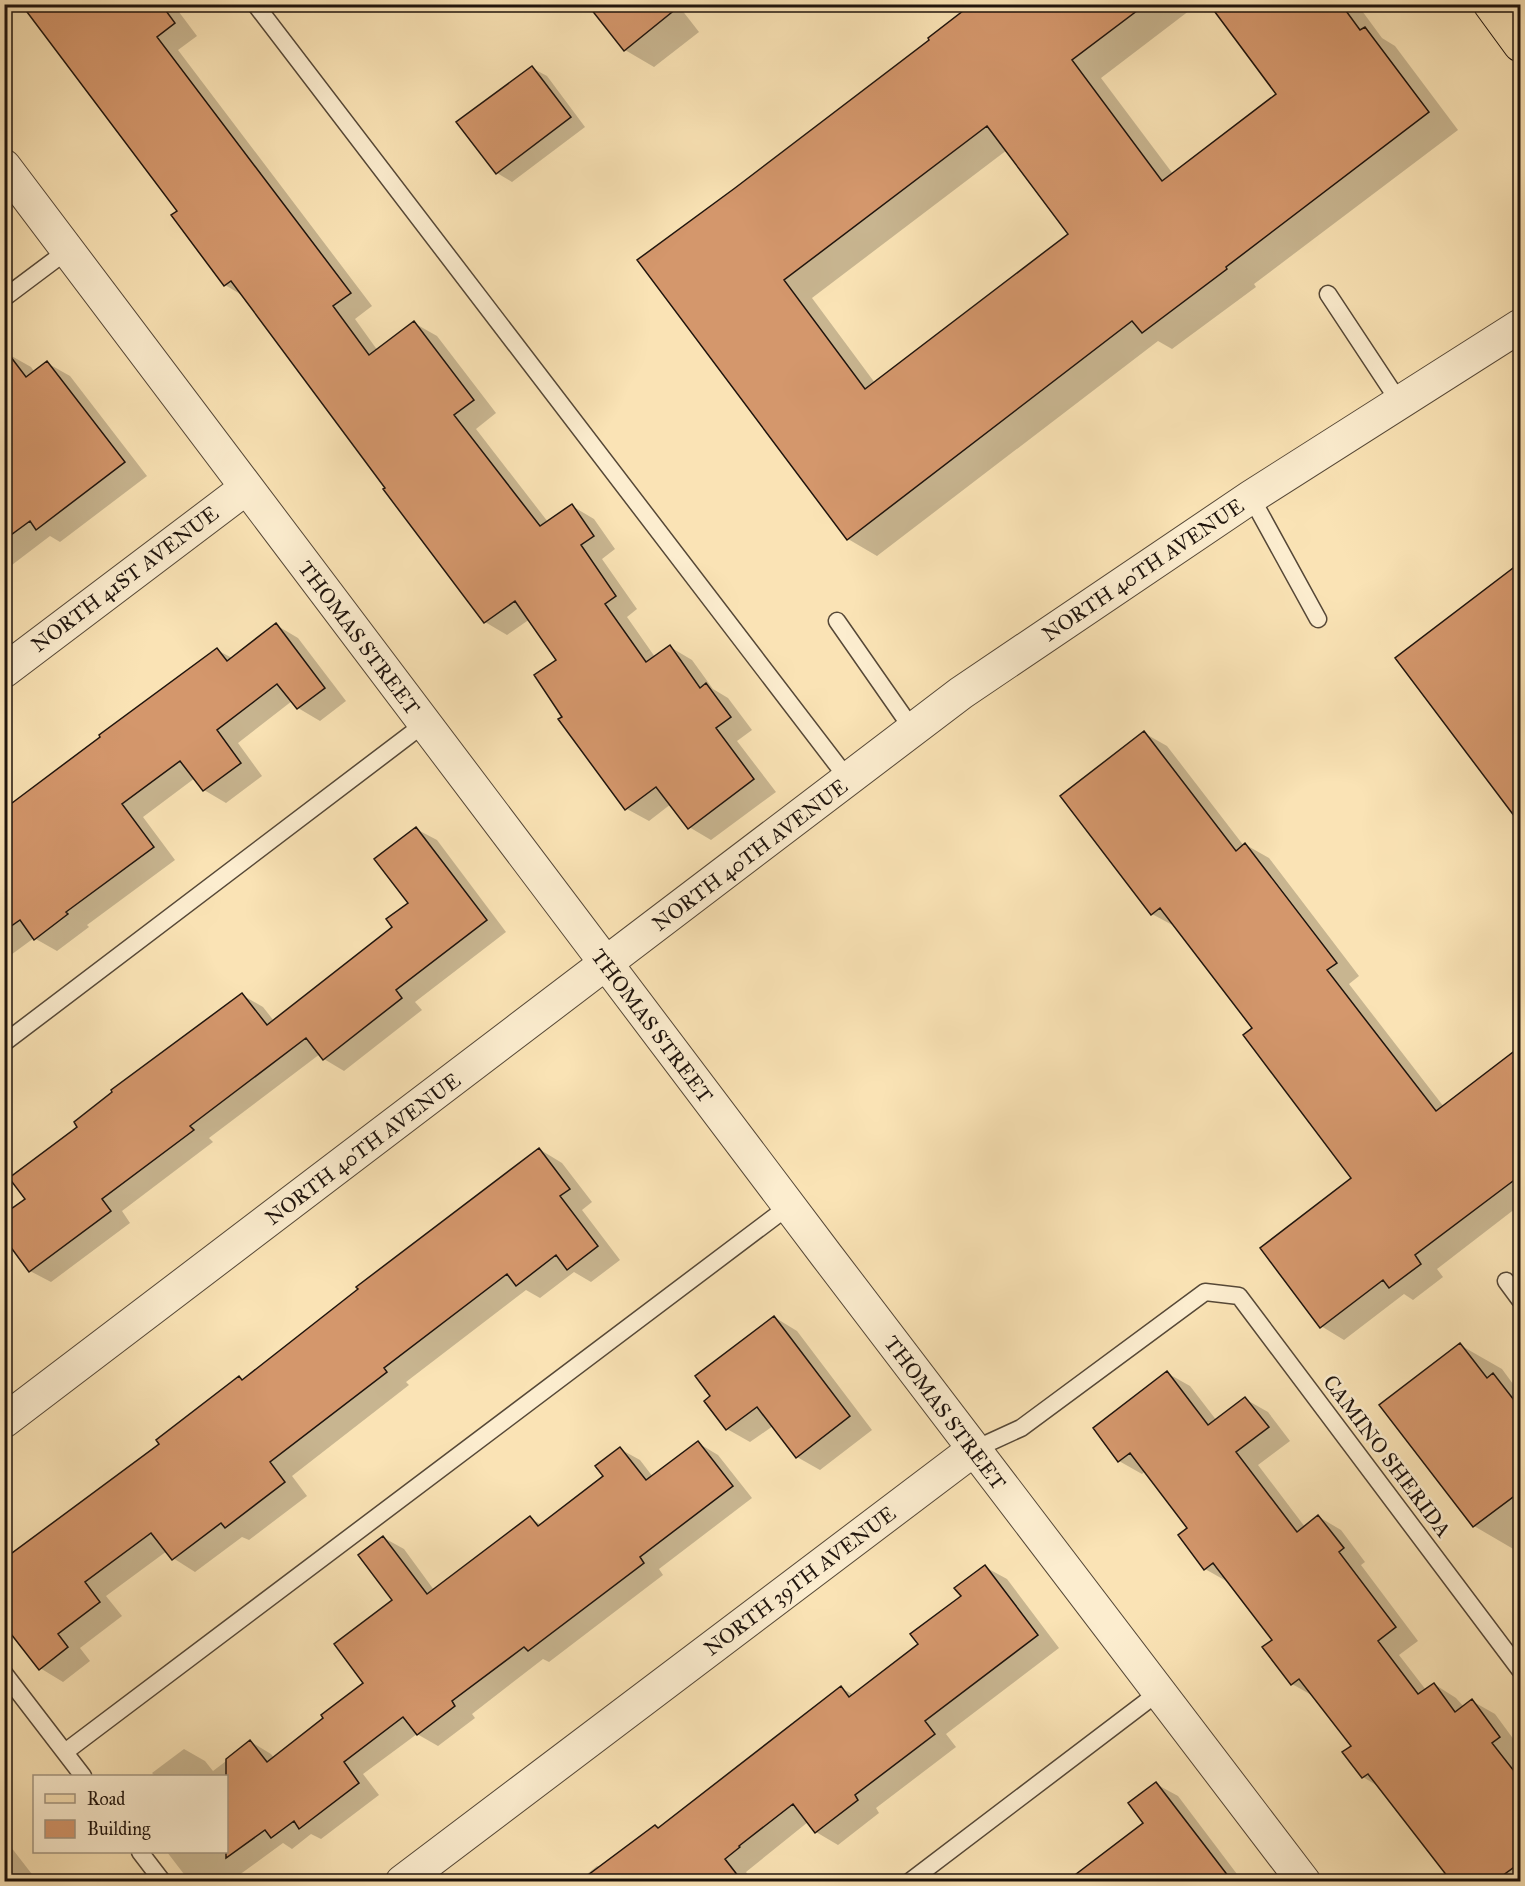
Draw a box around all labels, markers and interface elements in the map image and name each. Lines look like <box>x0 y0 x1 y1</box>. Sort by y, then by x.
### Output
street label: NORTH 40TH AVENUE <box>1037 493 1249 647</box>
street label: NORTH 41ST AVENUE <box>26 500 224 658</box>
street label: THOMAS STREET <box>293 556 425 720</box>
street label: NORTH 40TH AVENUE <box>647 773 853 937</box>
street label: THOMAS STREET <box>586 944 718 1108</box>
street label: NORTH 40TH AVENUE <box>260 1067 466 1231</box>
street label: THOMAS STREET <box>879 1331 1011 1495</box>
street label: CAMINO SHERIDA <box>1317 1370 1457 1542</box>
street label: NORTH 39TH AVENUE <box>699 1500 901 1662</box>
legend <box>33 1775 228 1853</box>
text: Road <box>87 1788 125 1810</box>
text: Building <box>87 1818 151 1841</box>

